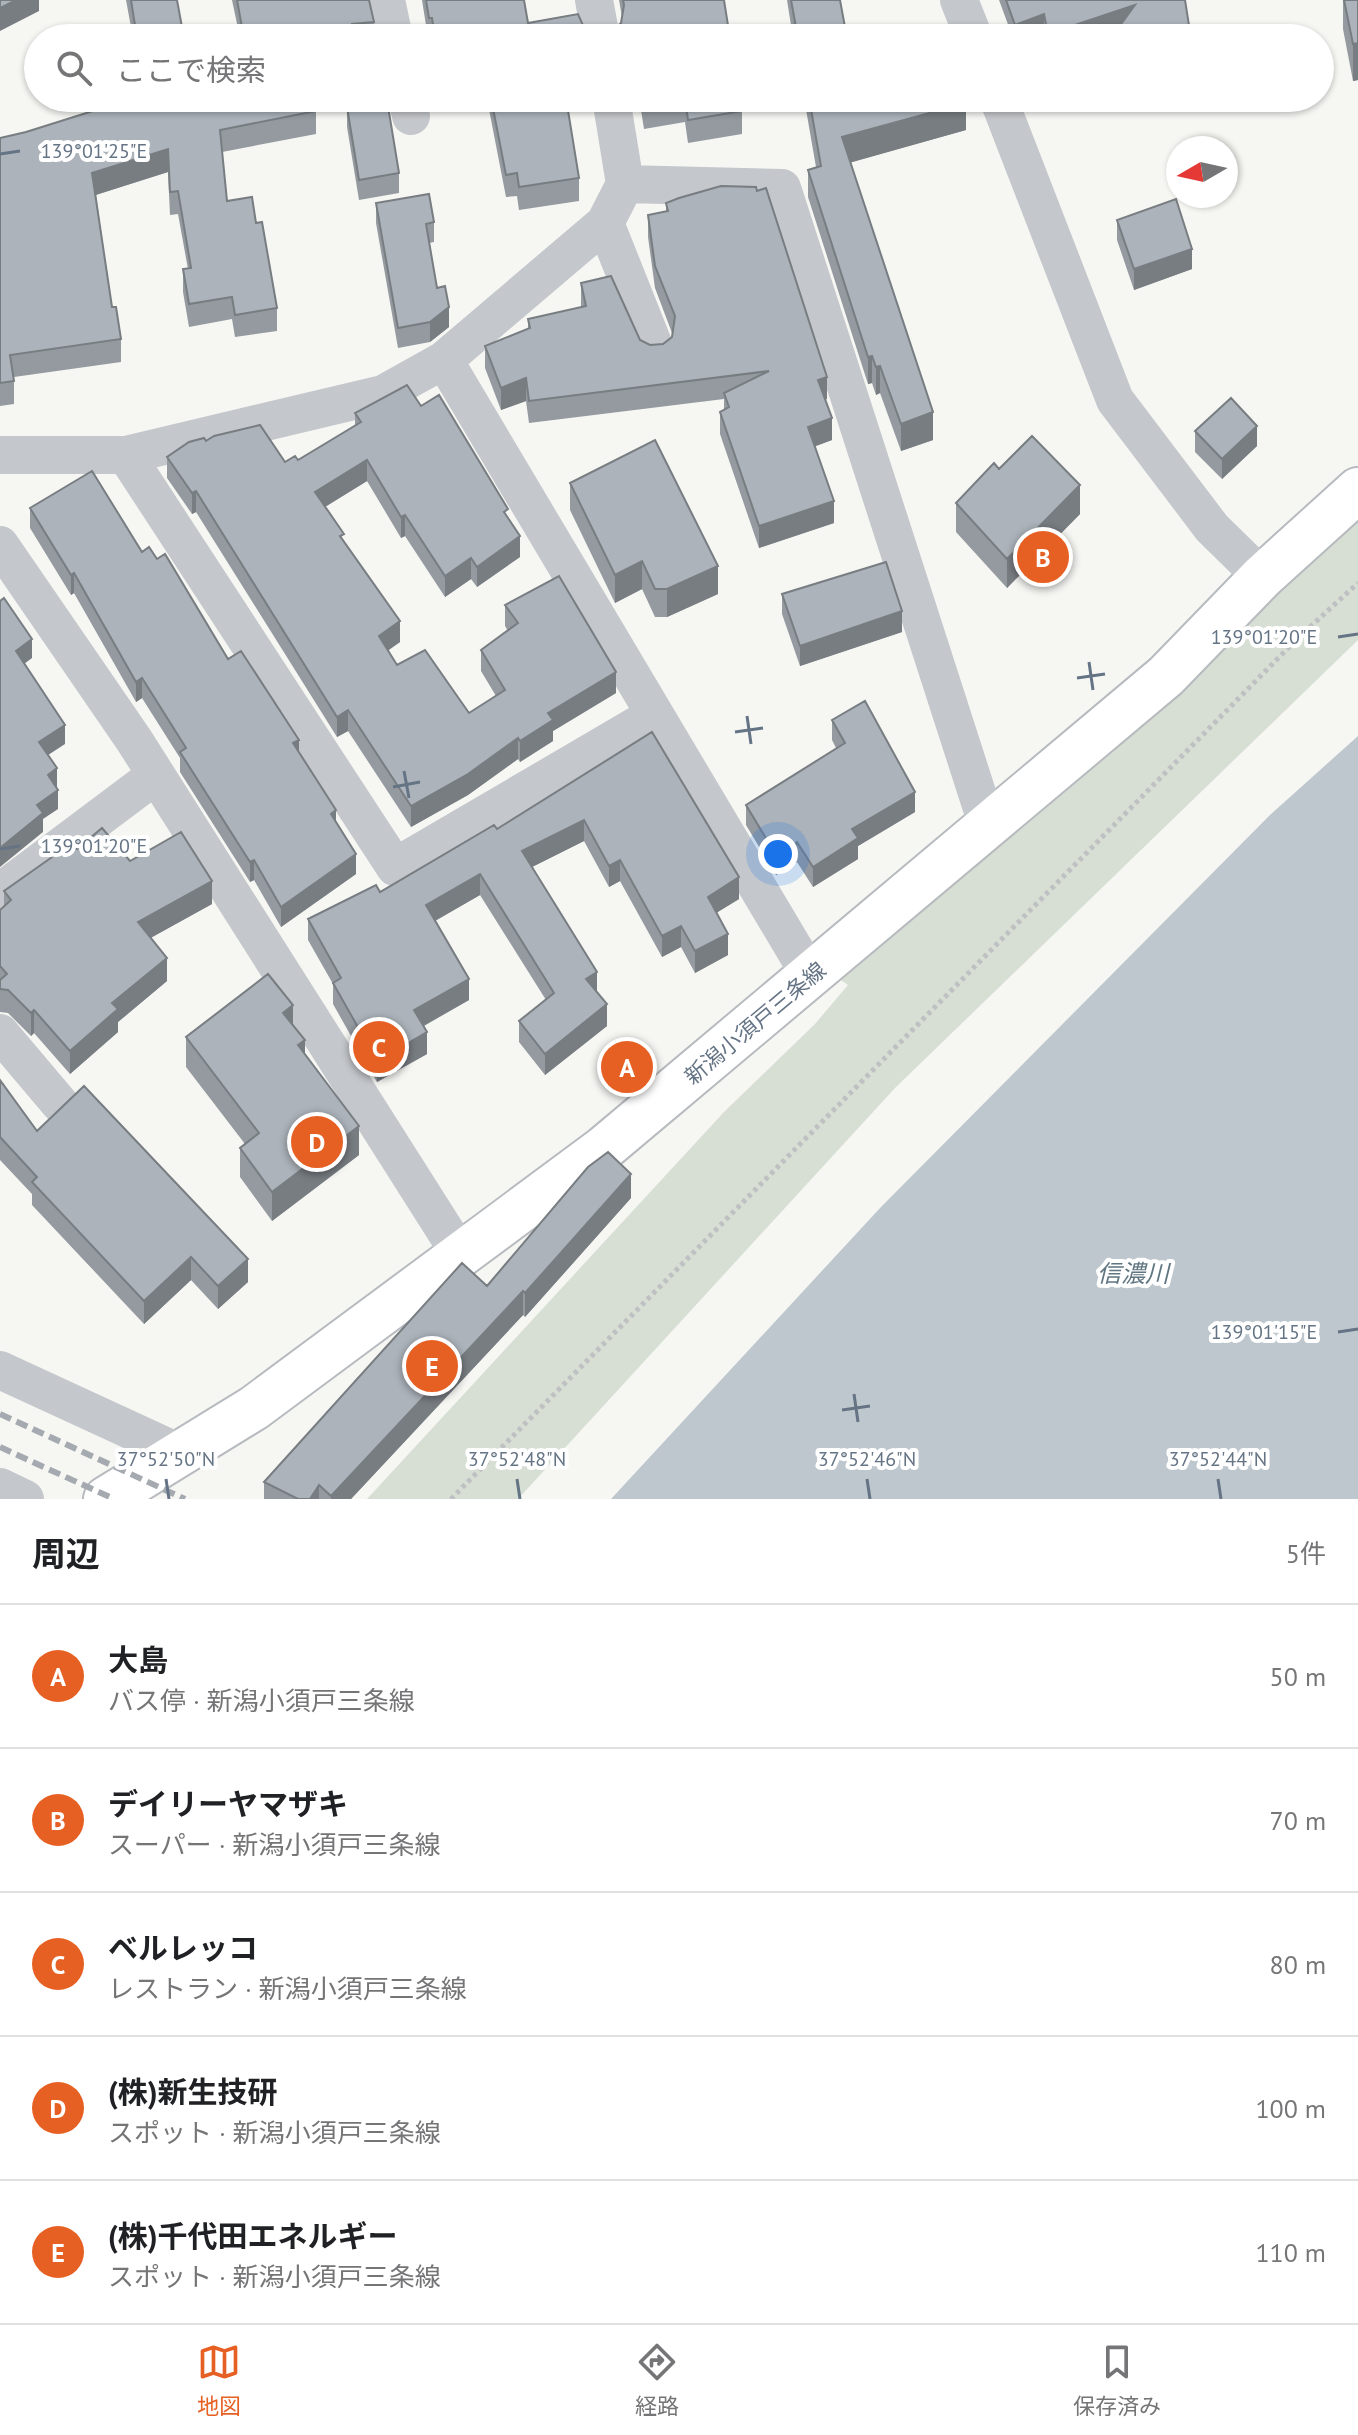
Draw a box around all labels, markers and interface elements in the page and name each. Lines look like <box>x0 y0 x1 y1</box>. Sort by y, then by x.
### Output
search box <box>24 24 1334 112</box>
icon: search <box>52 46 96 90</box>
text: ここで検索 <box>116 50 266 89</box>
north arrow <box>1166 136 1238 208</box>
text: 139°01'25"E <box>41 138 147 164</box>
pin: B <box>1017 527 1069 587</box>
text: 139°01'20"E <box>1211 624 1317 650</box>
text: 139°01'20"E <box>41 833 147 859</box>
your location <box>758 834 798 874</box>
street label: 新潟小須戸三条線 <box>679 956 831 1090</box>
pin: C <box>353 1017 405 1077</box>
pin: A <box>601 1037 653 1097</box>
pin: D <box>291 1112 343 1172</box>
water label: 信濃川 <box>1097 1258 1172 1289</box>
text: 139°01'15"E <box>1211 1319 1317 1345</box>
pin: E <box>406 1336 458 1396</box>
text: 37°52'50"N <box>117 1446 215 1472</box>
text: 37°52'48"N <box>468 1446 566 1472</box>
text: 37°52'46"N <box>818 1446 916 1472</box>
text: 37°52'44"N <box>1169 1446 1267 1472</box>
text: 周辺 <box>32 1531 100 1575</box>
text: 5件 <box>1286 1537 1326 1570</box>
text: 大島 <box>108 1640 168 1679</box>
text: A <box>50 1660 66 1693</box>
text: 50 m <box>1270 1660 1326 1693</box>
text: バス停 · 新潟小須戸三条線 <box>108 1684 415 1717</box>
text: デイリーヤマザキ <box>108 1784 348 1823</box>
text: B <box>50 1804 66 1837</box>
text: 70 m <box>1270 1804 1326 1837</box>
text: スーパー · 新潟小須戸三条線 <box>108 1828 441 1861</box>
text: ベルレッコ <box>108 1928 258 1967</box>
text: C <box>51 1948 65 1981</box>
text: 80 m <box>1270 1948 1326 1981</box>
text: レストラン · 新潟小須戸三条線 <box>108 1972 467 2005</box>
text: (株)新生技研 <box>108 2072 278 2111</box>
text: D <box>50 2092 66 2125</box>
text: 100 m <box>1255 2092 1326 2125</box>
text: スポット · 新潟小須戸三条線 <box>108 2116 441 2149</box>
text: (株)千代田エネルギー <box>108 2216 398 2255</box>
text: E <box>51 2236 65 2269</box>
text: 110 m <box>1255 2236 1326 2269</box>
text: スポット · 新潟小須戸三条線 <box>108 2260 441 2293</box>
tab: 地図 <box>197 2340 241 2420</box>
tab: 経路 <box>635 2340 679 2420</box>
tab: 保存済み <box>1073 2340 1161 2420</box>

